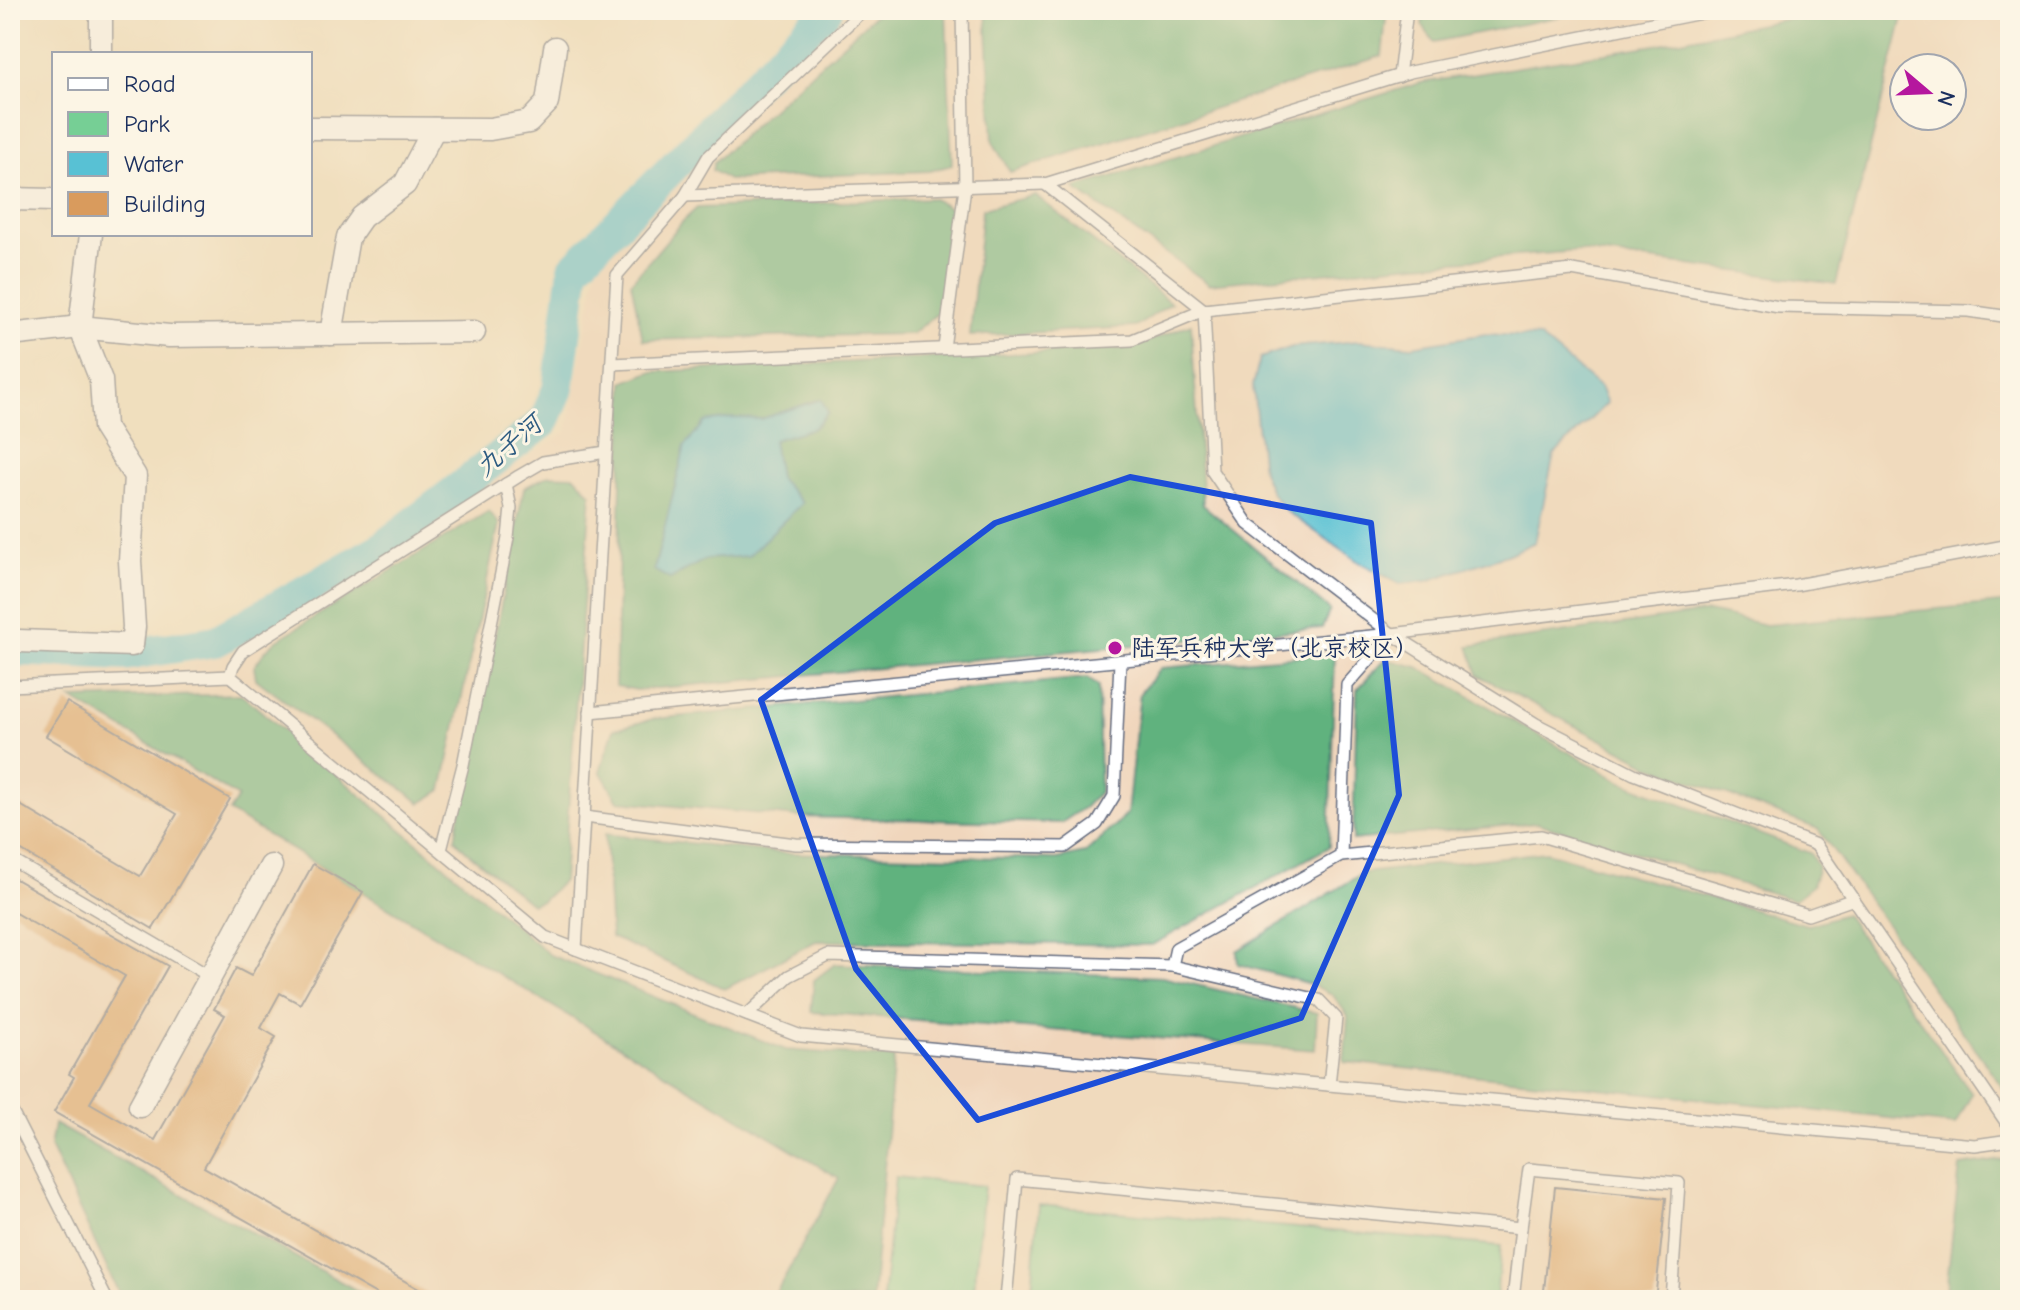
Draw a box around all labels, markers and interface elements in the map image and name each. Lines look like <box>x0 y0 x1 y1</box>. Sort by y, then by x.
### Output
legend <box>52 52 312 236</box>
north arrow <box>1888 52 1968 132</box>
text: Road <box>124 70 176 98</box>
text: N <box>1931 87 1961 109</box>
text: Park <box>124 110 170 138</box>
text: Water <box>124 150 184 178</box>
text: Building <box>124 190 206 218</box>
water label: 九子河 <box>470 406 551 483</box>
place label: 陆军兵种大学（北京校区） <box>1131 634 1419 662</box>
marker: 陆军兵种大学（北京校区） <box>1106 639 1124 657</box>

